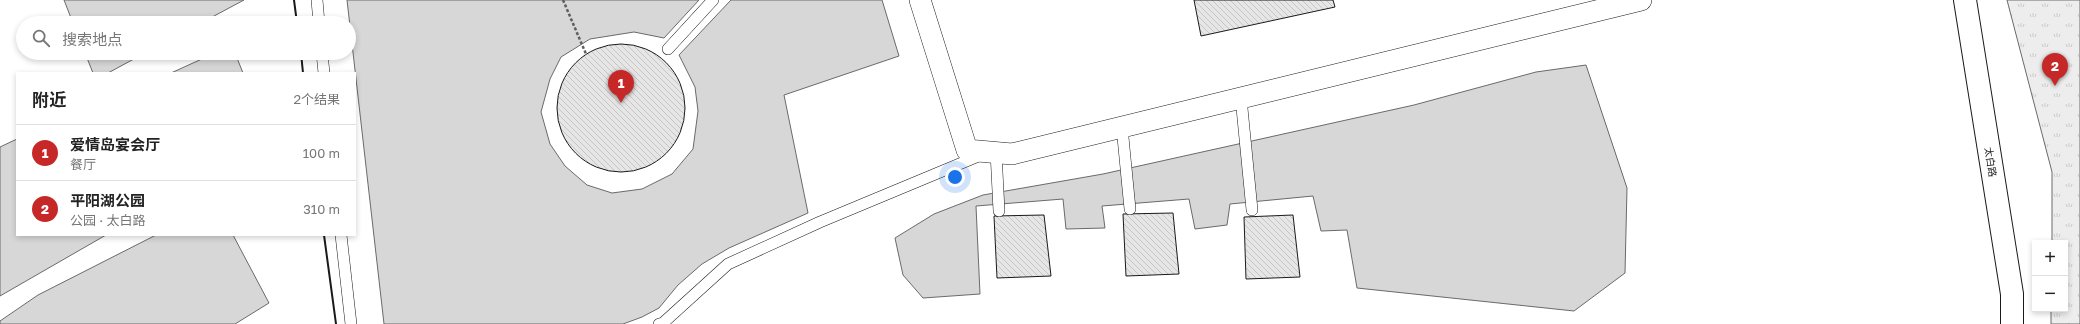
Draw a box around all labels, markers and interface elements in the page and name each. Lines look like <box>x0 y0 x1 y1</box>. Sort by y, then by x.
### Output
search box <box>16 16 356 60</box>
icon: search <box>30 27 52 49</box>
text: 搜索地点 <box>62 30 122 48</box>
pin: 2 <box>2042 53 2068 86</box>
pin: 1 <box>608 70 634 103</box>
text: 附近 <box>32 89 66 110</box>
text: 2个结果 <box>293 91 340 107</box>
text: 爱情岛宴会厅 <box>70 135 160 153</box>
text: 1 <box>42 145 48 161</box>
text: 100 m <box>303 145 340 161</box>
street label: 太白路 <box>1983 146 1999 178</box>
text: 餐厅 <box>70 156 96 172</box>
your location <box>945 167 965 187</box>
text: 平阳湖公园 <box>70 191 145 209</box>
text: 2 <box>41 201 49 217</box>
text: 310 m <box>303 201 340 217</box>
text: 公园 · 太白路 <box>70 212 145 228</box>
map controls <box>2032 240 2068 312</box>
button: + <box>2032 240 2068 276</box>
button: − <box>2032 276 2068 312</box>

